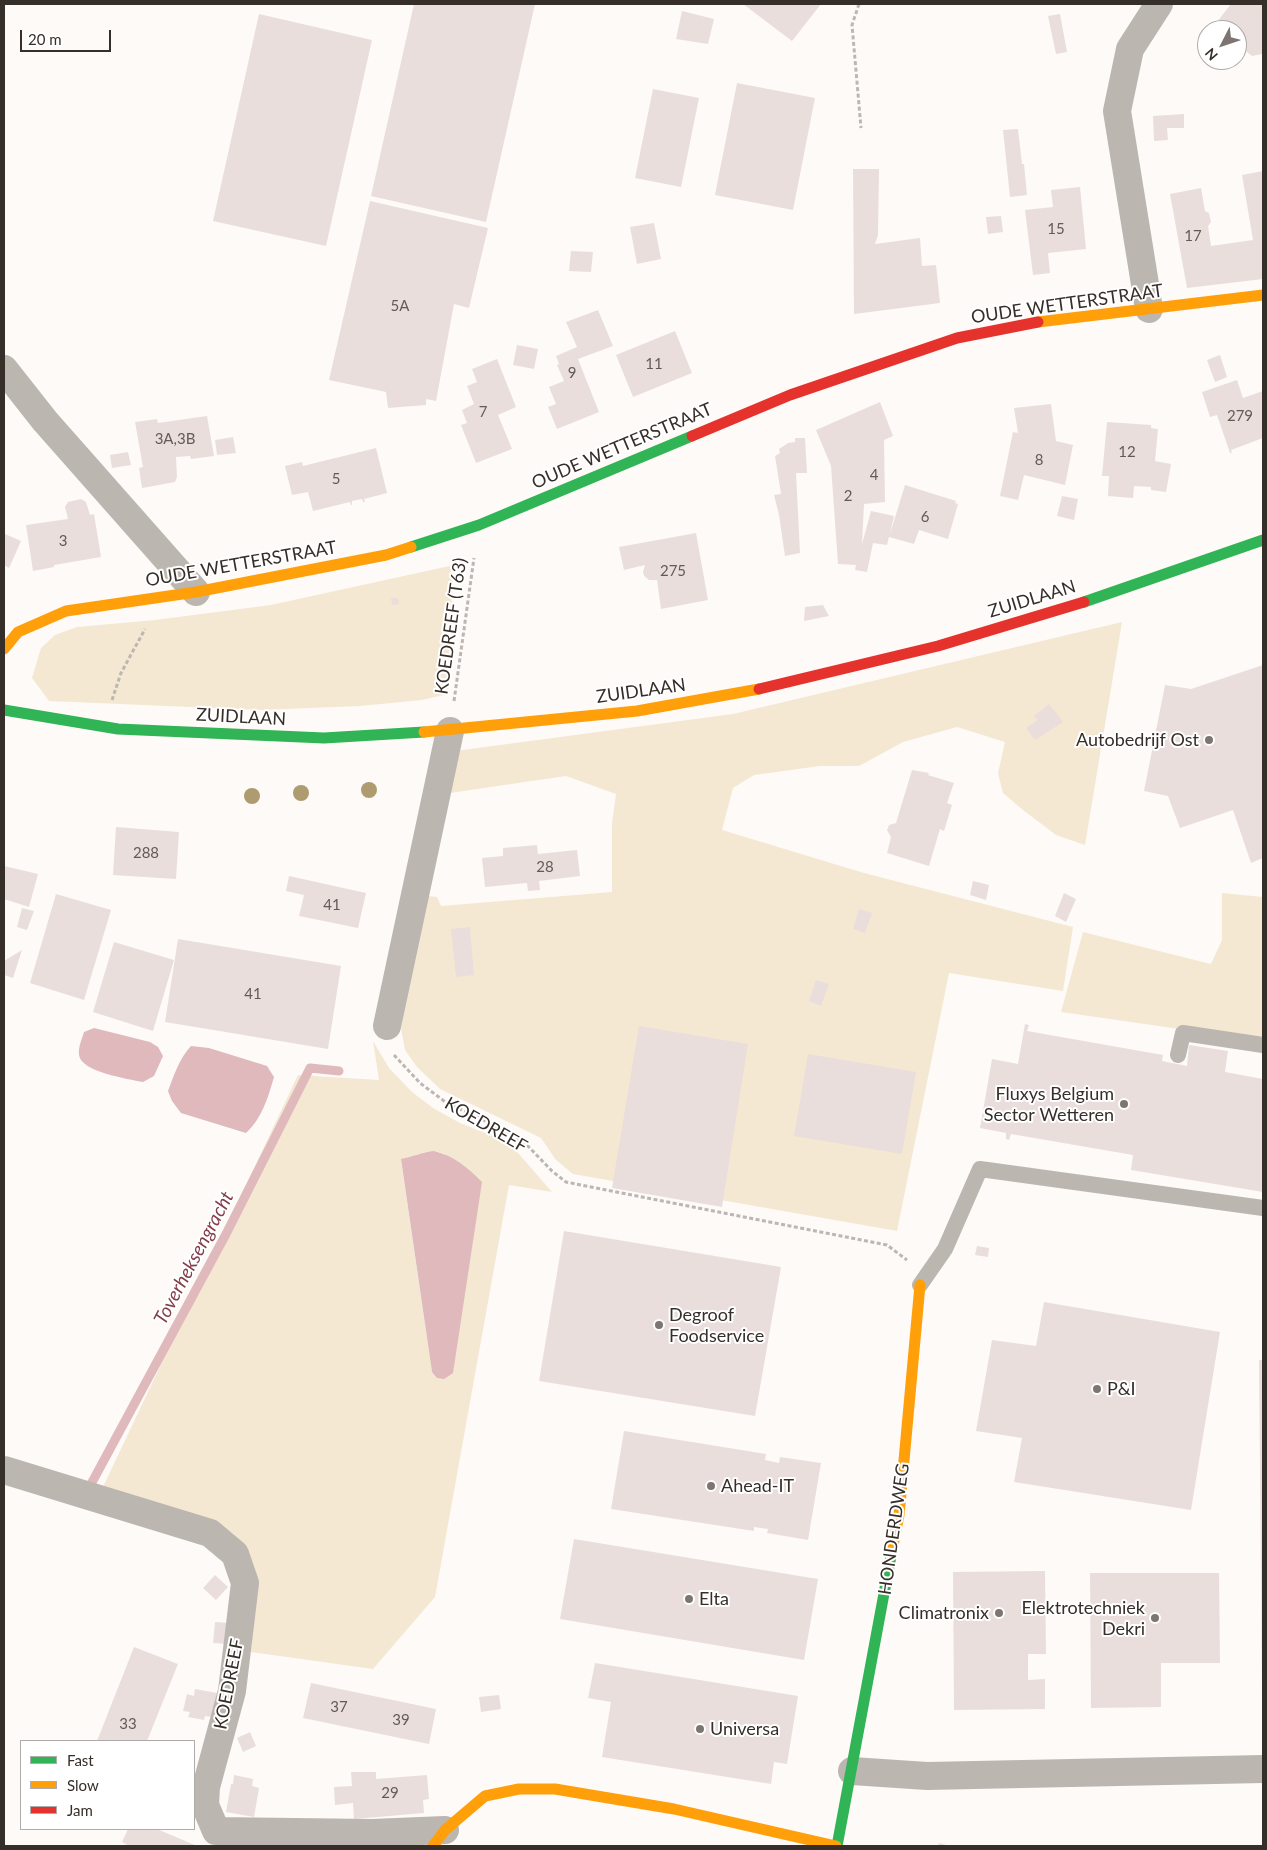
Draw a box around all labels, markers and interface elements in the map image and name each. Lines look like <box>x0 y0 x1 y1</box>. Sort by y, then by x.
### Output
scale bar <box>22 20 114 52</box>
north arrow <box>1197 20 1247 70</box>
text: 20 m <box>28 30 62 48</box>
text: N <box>1201 45 1221 64</box>
house number: 15 <box>1047 220 1065 238</box>
house number: 17 <box>1184 227 1202 245</box>
street label: OUDE WETTERSTRAAT <box>970 280 1164 328</box>
house number: 5A <box>391 297 409 315</box>
house number: 11 <box>645 355 663 373</box>
house number: 9 <box>568 364 576 382</box>
street label: OUDE WETTERSTRAAT <box>529 398 715 494</box>
house number: 7 <box>479 403 487 421</box>
house number: 279 <box>1227 407 1253 425</box>
house number: 3A,3B <box>155 430 195 448</box>
house number: 12 <box>1118 443 1136 461</box>
house number: 8 <box>1035 451 1043 469</box>
house number: 4 <box>870 466 878 484</box>
house number: 5 <box>332 470 340 488</box>
house number: 2 <box>844 487 852 505</box>
house number: 6 <box>921 508 929 526</box>
house number: 3 <box>59 532 67 550</box>
street label: OUDE WETTERSTRAAT <box>144 537 338 591</box>
street label: KOEDREEF (T63) <box>431 556 471 696</box>
house number: 275 <box>660 562 686 580</box>
street label: ZUIDLAAN <box>986 575 1078 623</box>
street label: ZUIDLAAN <box>595 674 687 708</box>
street label: ZUIDLAAN <box>195 704 287 730</box>
place label: Autobedrijf Ost <box>1076 729 1199 751</box>
marker: Autobedrijf Ost <box>1203 734 1215 746</box>
house number: 288 <box>133 844 159 862</box>
house number: 28 <box>536 858 554 876</box>
house number: 41 <box>323 896 341 914</box>
house number: 41 <box>244 985 262 1003</box>
place label: Fluxys Belgium Sector Wetteren <box>984 1083 1114 1126</box>
street label: KOEDREEF <box>441 1093 531 1157</box>
marker: Fluxys Belgium Sector Wetteren <box>1118 1098 1130 1110</box>
water label: Toverheksengracht <box>149 1188 239 1328</box>
place label: Degroof Foodservice <box>669 1304 764 1346</box>
marker: Degroof Foodservice <box>653 1319 665 1331</box>
place label: P&I <box>1107 1378 1136 1400</box>
marker: P&I <box>1091 1383 1103 1395</box>
street label: HONDERDWEG <box>874 1462 914 1596</box>
place label: Ahead-IT <box>721 1475 794 1497</box>
marker: Ahead-IT <box>705 1480 717 1492</box>
place label: Elta <box>699 1588 729 1610</box>
marker: Elta <box>683 1593 695 1605</box>
place label: Elektrotechniek Dekri <box>1022 1597 1145 1640</box>
place label: Climatronix <box>899 1602 989 1624</box>
marker: Climatronix <box>993 1607 1005 1619</box>
marker: Elektrotechniek Dekri <box>1149 1612 1161 1624</box>
street label: KOEDREEF <box>210 1637 248 1731</box>
house number: 37 <box>330 1698 348 1716</box>
house number: 39 <box>392 1711 410 1729</box>
house number: 33 <box>119 1715 137 1733</box>
place label: Universa <box>710 1718 779 1740</box>
marker: Universa <box>694 1723 706 1735</box>
legend <box>20 1740 195 1830</box>
text: Fast <box>67 1751 94 1769</box>
text: Slow <box>67 1776 99 1794</box>
house number: 29 <box>381 1784 399 1802</box>
text: Jam <box>67 1801 93 1819</box>

